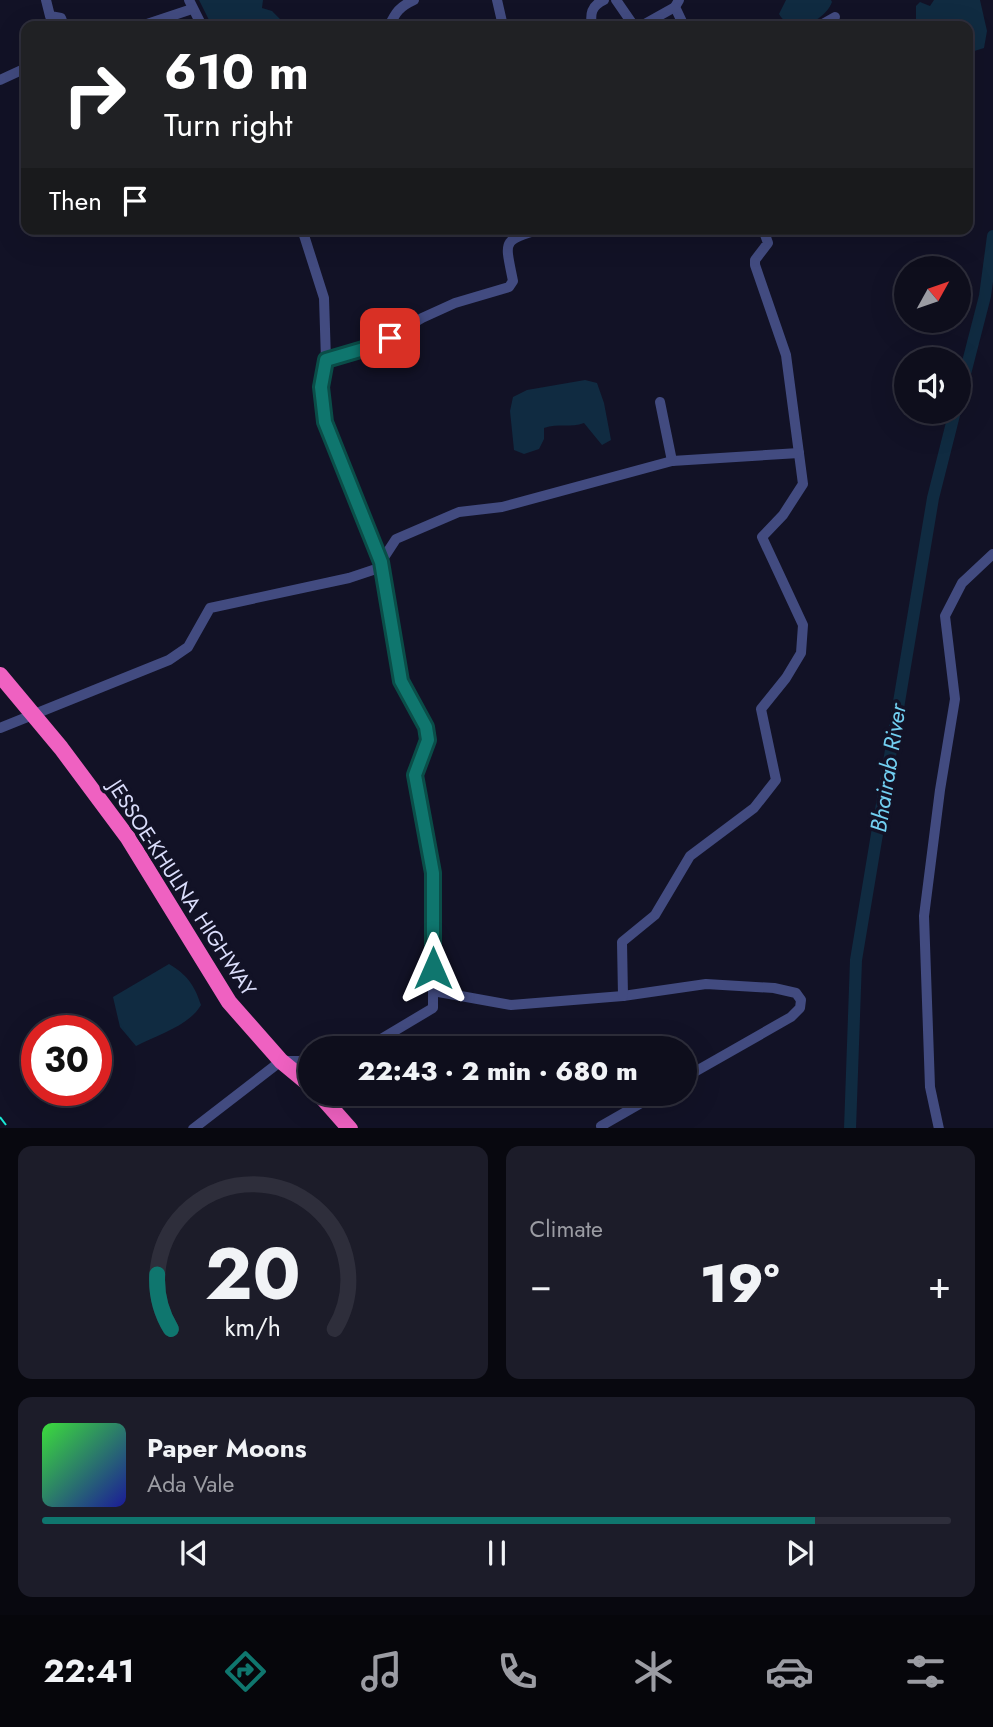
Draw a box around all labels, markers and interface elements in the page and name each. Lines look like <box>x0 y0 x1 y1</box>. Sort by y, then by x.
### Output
text: 610 m <box>164 37 309 107</box>
icon: right <box>49 49 140 140</box>
text: Turn right <box>164 102 293 148</box>
text: Then <box>49 182 102 220</box>
icon: arrive <box>116 182 154 220</box>
north arrow <box>894 256 971 332</box>
map controls <box>894 256 971 424</box>
pin <box>360 308 420 368</box>
icon: arrive <box>371 319 409 357</box>
button: sound <box>894 347 971 424</box>
water label: Bhairab River <box>861 700 915 835</box>
street label: JESSOE-KHULNA HIGHWAY <box>99 771 263 1002</box>
position arrow <box>396 931 470 1005</box>
speed limit sign: 30 <box>21 1015 112 1106</box>
text: 22:43 · 2 min · 680 m <box>357 1052 638 1090</box>
text: Climate <box>530 1212 603 1246</box>
text: 20 <box>205 1221 301 1326</box>
text: 19° <box>700 1246 779 1322</box>
text: − <box>530 1257 552 1312</box>
text: + <box>928 1257 951 1312</box>
text: km/h <box>224 1308 281 1344</box>
text: Paper Moons <box>147 1429 307 1467</box>
text: Ada Vale <box>147 1467 234 1501</box>
icon: previous <box>175 1534 213 1572</box>
icon: pause <box>478 1534 516 1572</box>
icon: next <box>781 1534 819 1572</box>
icon: directions <box>221 1647 270 1696</box>
icon: music <box>357 1647 406 1696</box>
icon: phone <box>493 1647 542 1696</box>
icon: climate <box>629 1647 678 1696</box>
icon: car <box>765 1647 814 1696</box>
icon: filters <box>901 1647 950 1696</box>
text: 22:41 <box>43 1648 134 1694</box>

